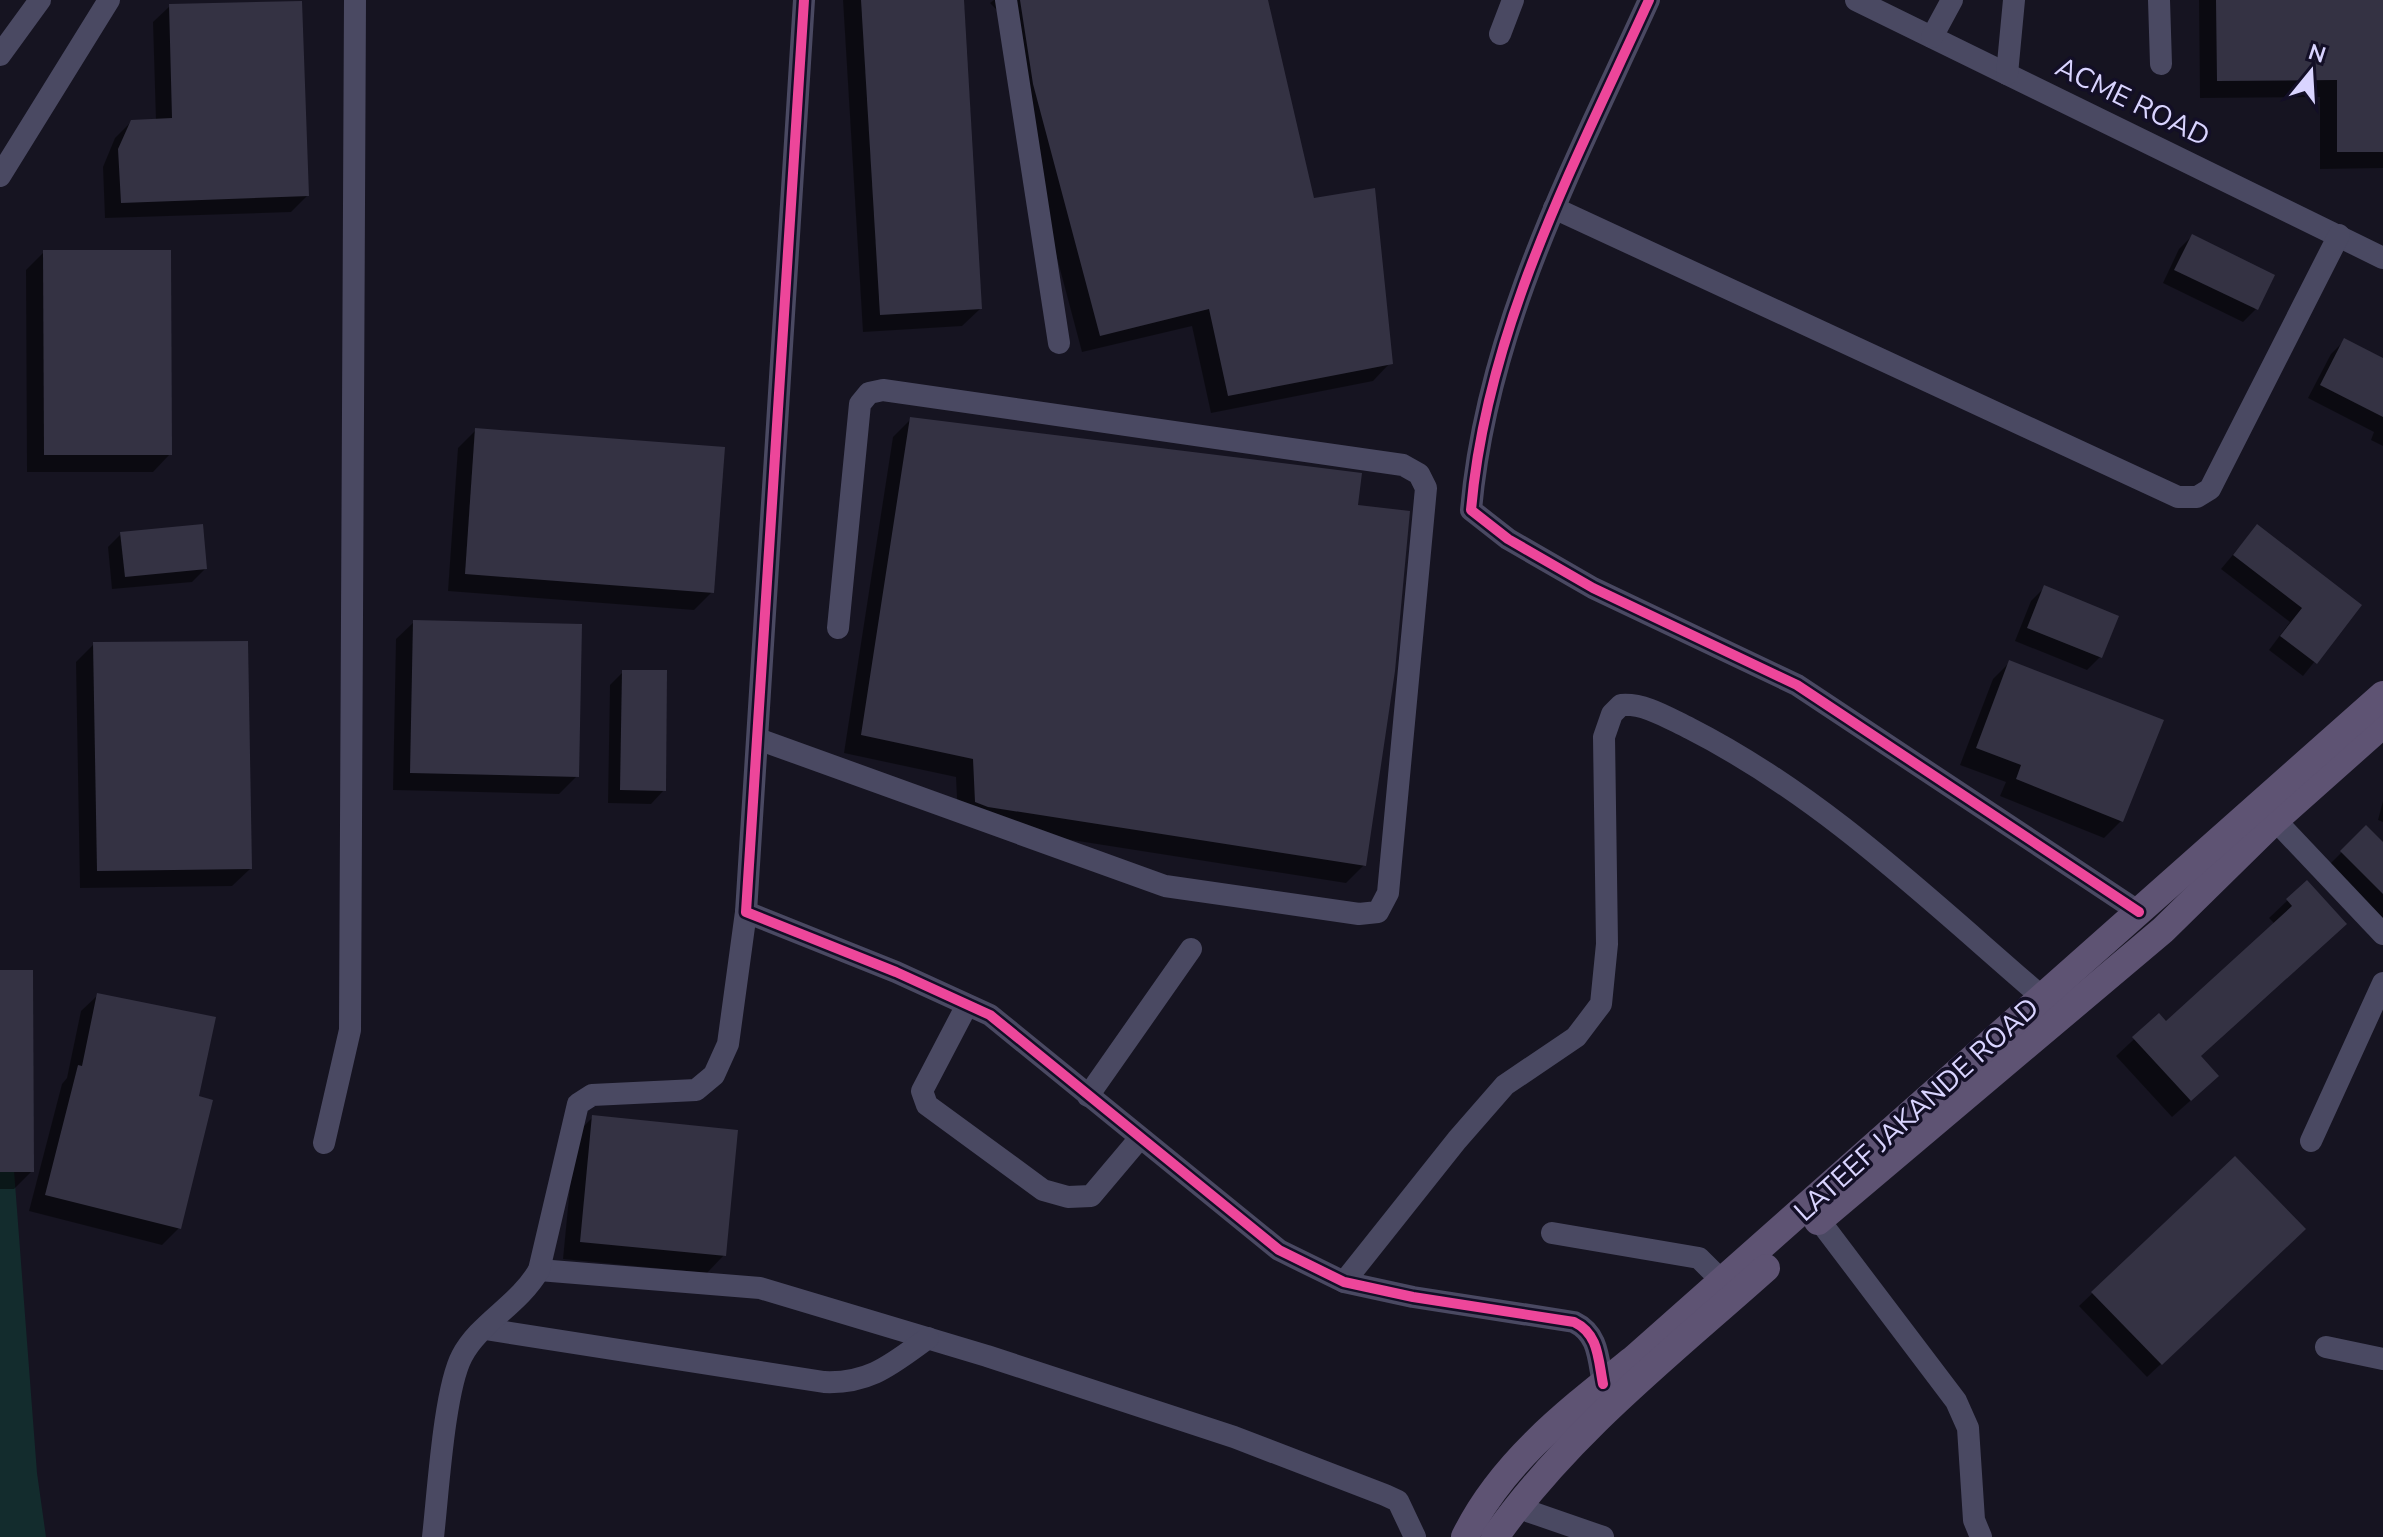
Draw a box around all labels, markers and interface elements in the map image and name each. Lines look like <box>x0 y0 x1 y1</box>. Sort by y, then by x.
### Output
north arrow <box>2271 32 2351 112</box>
text: N <box>2304 37 2329 71</box>
street label: ACME ROAD <box>2049 48 2216 156</box>
street label: LATEEF JAKANDE ROAD <box>1786 989 2047 1230</box>

